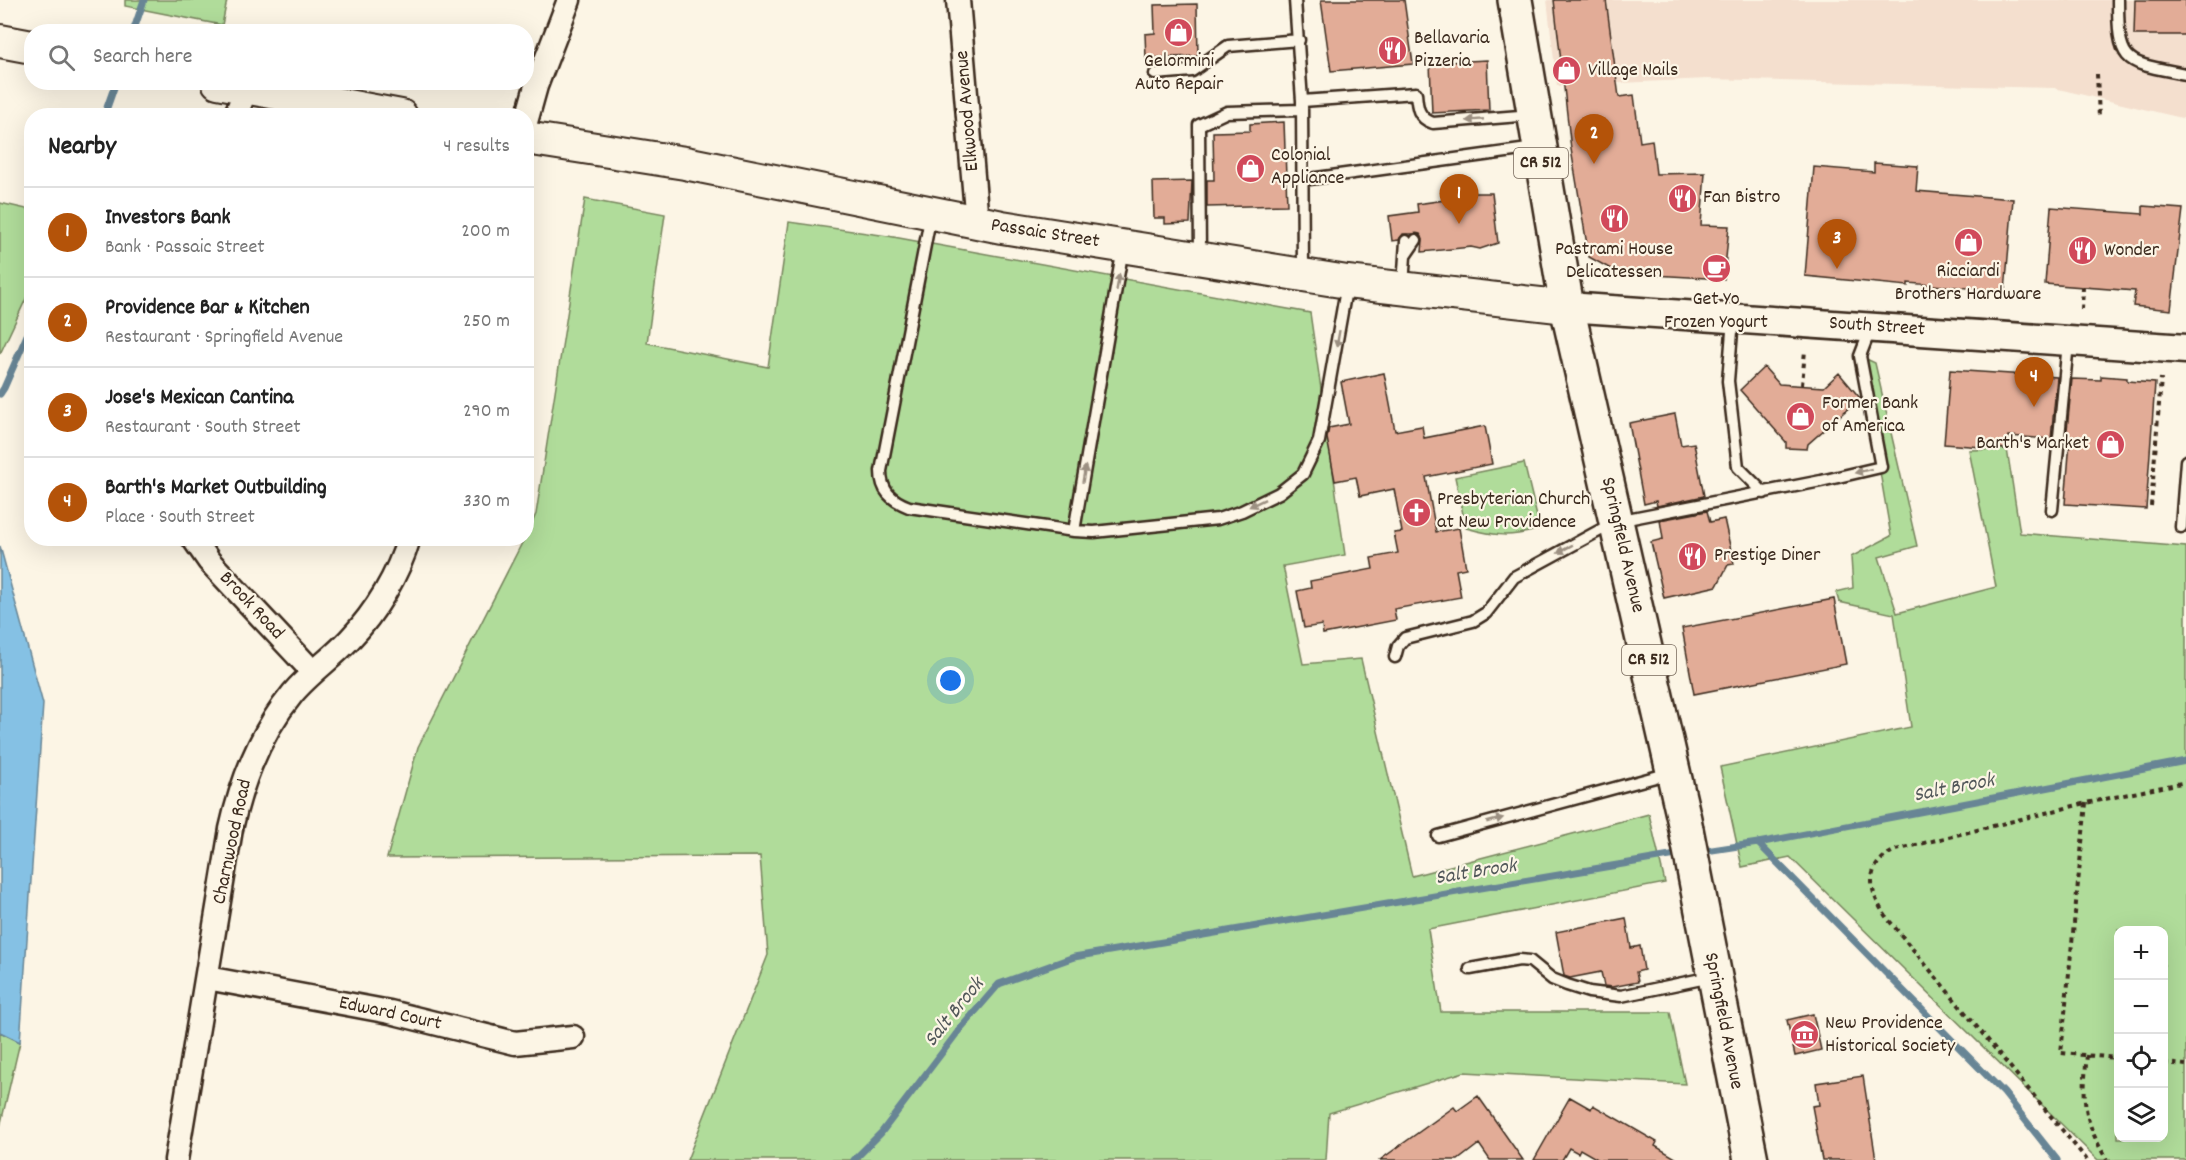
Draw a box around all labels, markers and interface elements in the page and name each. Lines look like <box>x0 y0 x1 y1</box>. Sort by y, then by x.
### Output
shop icon: Gelormini Auto Repair <box>1163 16 1195 48</box>
search box <box>24 24 534 90</box>
place label: Bellavaria Pizzeria <box>1414 25 1490 76</box>
restaurant icon: Bellavaria Pizzeria <box>1377 34 1409 66</box>
icon: search <box>45 41 78 74</box>
text: Search here <box>93 42 192 73</box>
place label: Gelormini Auto Repair <box>1135 48 1224 99</box>
street label: Elkwood Avenue <box>949 49 987 173</box>
shop icon: Village Nails <box>1551 55 1583 87</box>
place label: Village Nails <box>1588 57 1678 85</box>
pin: 2 <box>1574 114 1614 164</box>
one-way arrow <box>1465 116 1484 125</box>
text: Nearby <box>48 129 116 166</box>
text: 4 results <box>443 133 510 161</box>
place label: Colonial Appliance <box>1271 142 1344 193</box>
road number: CR 512 <box>1514 148 1568 178</box>
shop icon: Colonial Appliance <box>1234 152 1266 184</box>
pin: 1 <box>1440 174 1478 224</box>
restaurant icon: Fan Bistro <box>1666 182 1698 214</box>
place label: Fan Bistro <box>1703 184 1780 212</box>
text: Investors Bank <box>105 203 230 234</box>
restaurant icon: Pastrami House Delicatessen <box>1598 203 1630 235</box>
street label: Passaic Street <box>989 212 1101 256</box>
text: 1 <box>65 218 70 246</box>
text: 200 m <box>461 218 510 246</box>
pin: 3 <box>1818 220 1856 269</box>
shop icon: Ricciardi Brothers Hardware <box>1952 226 1984 258</box>
text: Bank · Passaic Street <box>105 234 265 262</box>
restaurant icon: Wonder <box>2067 235 2099 267</box>
place label: Pastrami House Delicatessen <box>1555 236 1673 287</box>
place label: Wonder <box>2104 237 2160 265</box>
cafe icon: Get Yo Frozen Yogurt <box>1700 253 1732 285</box>
place label: Ricciardi Brothers Hardware <box>1895 258 2041 309</box>
one-way arrow <box>1113 272 1122 291</box>
place label: Get Yo Frozen Yogurt <box>1664 286 1768 337</box>
text: Providence Bar & Kitchen <box>105 293 310 324</box>
text: 2 <box>63 308 72 336</box>
text: 250 m <box>463 308 510 336</box>
street label: South Street <box>1828 310 1926 344</box>
text: Restaurant · Springfield Avenue <box>105 324 343 352</box>
one-way arrow <box>1333 330 1342 349</box>
pin: 4 <box>2014 358 2054 407</box>
text: Jose's Mexican Cantina <box>105 383 293 414</box>
place label: Former Bank of America <box>1822 390 1918 441</box>
text: 3 <box>63 398 72 426</box>
text: 290 m <box>463 398 510 426</box>
shop icon: Former Bank of America <box>1785 400 1817 432</box>
text: Restaurant · South Street <box>105 414 301 442</box>
shop icon: Barth's Market <box>2094 428 2126 460</box>
place label: Barth's Market <box>1976 430 2089 458</box>
one-way arrow <box>1080 464 1089 483</box>
one-way arrow <box>1854 467 1872 477</box>
text: Barth's Market Outbuilding <box>105 473 327 504</box>
street label: Springfield Avenue <box>1593 474 1651 616</box>
place label: Presbyterian Church at New Providence <box>1437 486 1590 537</box>
text: 4 <box>63 488 72 516</box>
text: 330 m <box>463 488 510 516</box>
church icon: Presbyterian Church at New Providence <box>1400 496 1432 528</box>
one-way arrow <box>1249 499 1266 508</box>
text: Place · South Street <box>105 504 255 532</box>
restaurant icon: Prestige Diner <box>1677 540 1709 572</box>
place label: Prestige Diner <box>1714 542 1821 570</box>
one-way arrow <box>1557 544 1574 554</box>
street label: Brook Road <box>212 565 290 647</box>
road number: CR 512 <box>1622 645 1676 675</box>
your location <box>936 666 965 695</box>
water label: Salt Brook <box>1911 766 1999 812</box>
street label: Charnwood Road <box>206 777 260 907</box>
one-way arrow <box>1486 815 1504 825</box>
water label: Salt Brook <box>1433 851 1521 894</box>
map controls <box>2114 926 2168 1142</box>
button: + <box>2114 926 2168 980</box>
street label: Springfield Avenue <box>1696 950 1750 1092</box>
water label: Salt Brook <box>918 970 994 1054</box>
button: − <box>2114 980 2168 1034</box>
street label: Edward Court <box>336 989 444 1039</box>
place label: New Providence Historical Society <box>1825 1010 1956 1061</box>
museum icon: New Providence Historical Society <box>1788 1019 1820 1051</box>
button: locate <box>2114 1034 2168 1088</box>
button: layers <box>2114 1088 2168 1142</box>

